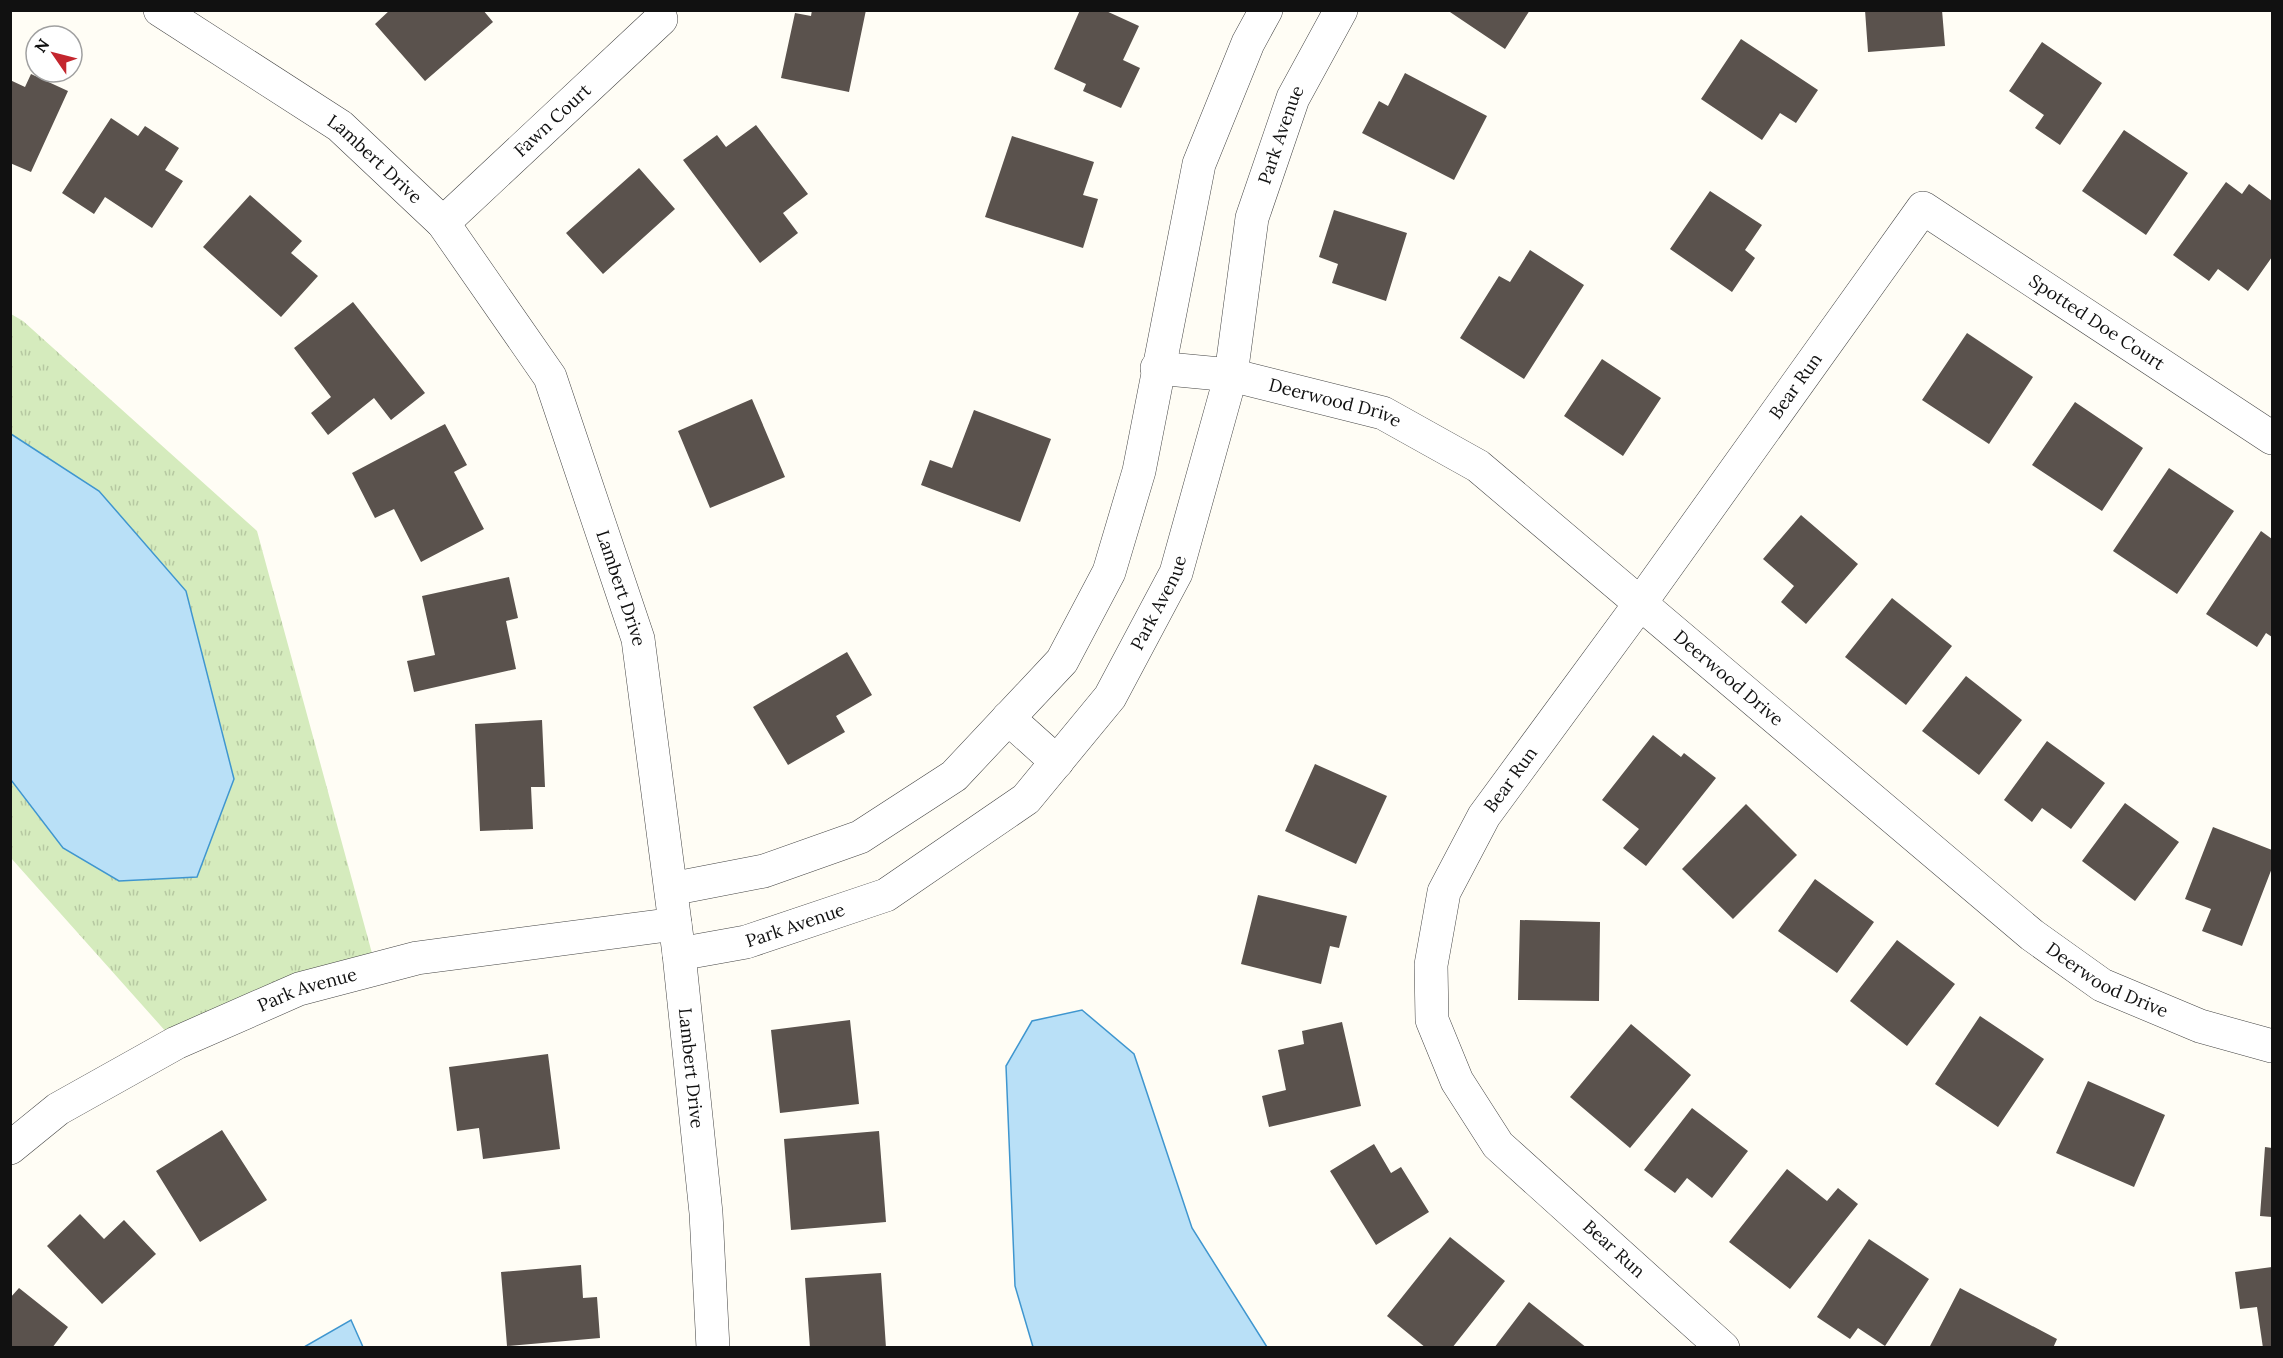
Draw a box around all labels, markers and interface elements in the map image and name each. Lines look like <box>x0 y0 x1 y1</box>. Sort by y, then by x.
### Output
north arrow <box>24 24 84 84</box>
text: N <box>30 35 53 56</box>
street label: Fawn Court <box>509 79 595 162</box>
street label: Park Avenue <box>1252 81 1309 187</box>
street label: Lambert Drive <box>323 109 427 209</box>
street label: Spotted Doe Court <box>2025 269 2169 375</box>
street label: Bear Run <box>1764 348 1827 423</box>
street label: Deerwood Drive <box>1267 373 1406 432</box>
street label: Lambert Drive <box>591 527 651 648</box>
street label: Park Avenue <box>1125 553 1191 654</box>
street label: Deerwood Drive <box>1669 625 1789 731</box>
street label: Bear Run <box>1479 742 1542 817</box>
street label: Park Avenue <box>742 898 848 952</box>
street label: Deerwood Drive <box>2042 937 2172 1022</box>
street label: Park Avenue <box>254 962 359 1017</box>
street label: Lambert Drive <box>674 1007 709 1130</box>
street label: Bear Run <box>1579 1215 1650 1283</box>

